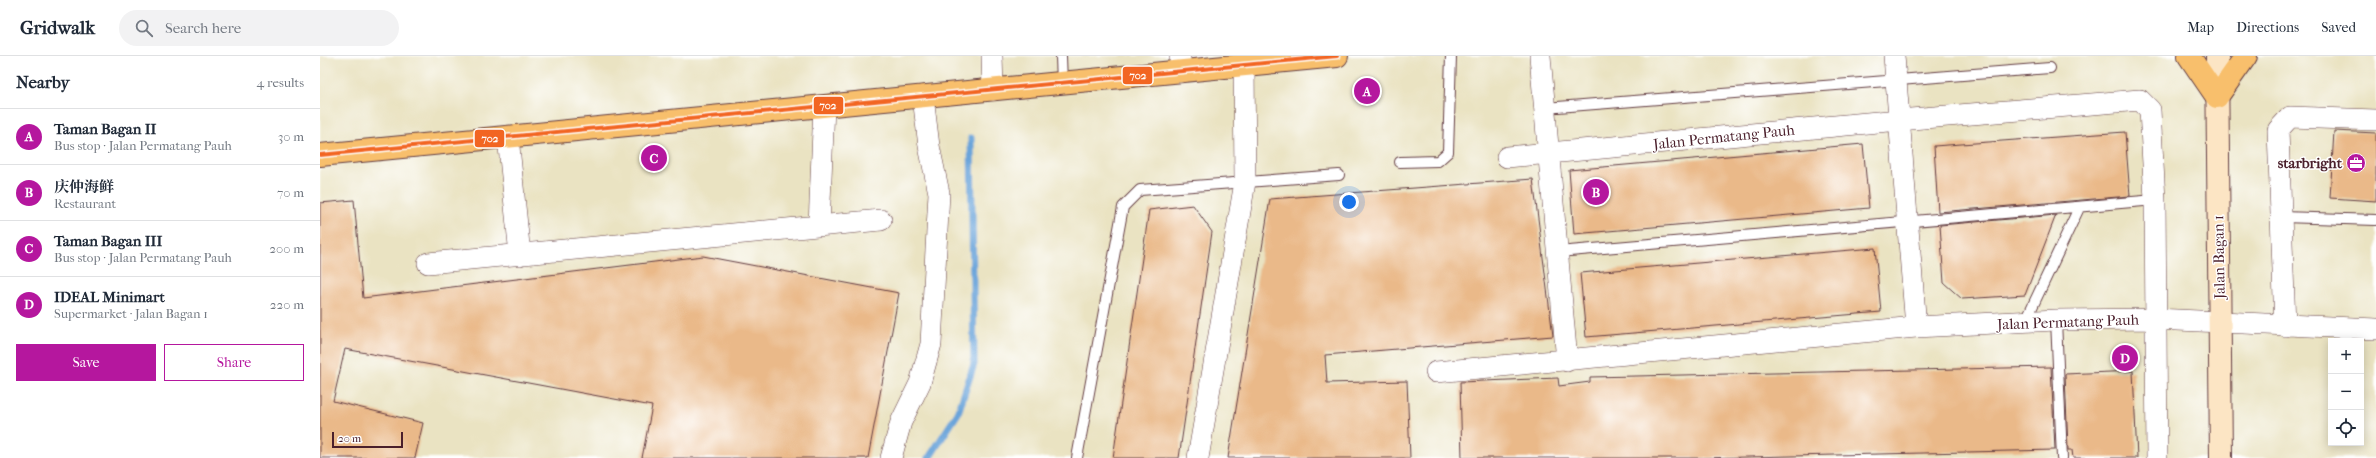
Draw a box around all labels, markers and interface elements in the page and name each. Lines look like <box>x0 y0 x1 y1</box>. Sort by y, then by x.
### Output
search box <box>119 10 399 46</box>
text: Gridwalk <box>20 17 95 39</box>
icon: search <box>133 17 155 39</box>
text: Search here <box>165 19 241 37</box>
text: Map <box>2187 19 2214 36</box>
text: Directions <box>2236 19 2299 36</box>
text: Saved <box>2321 19 2356 36</box>
line badge: 702 <box>1122 66 1153 85</box>
text: 702 <box>1129 69 1147 82</box>
text: Nearby <box>16 72 70 92</box>
text: 4 results <box>257 75 304 90</box>
pin: A <box>1354 76 1380 106</box>
line badge: 702 <box>813 96 844 115</box>
text: 702 <box>819 99 837 112</box>
text: Taman Bagan II <box>54 120 156 138</box>
street label: Jalan Permatang Pauh <box>1651 121 1796 153</box>
text: A <box>25 129 33 144</box>
text: 30 m <box>278 129 304 144</box>
line badge: 702 <box>474 129 505 148</box>
text: 702 <box>481 132 499 145</box>
text: Bus stop · Jalan Permatang Pauh <box>54 138 232 153</box>
pin: C <box>641 143 667 173</box>
office icon: starbright <box>2345 152 2367 174</box>
place label: starbright <box>2278 154 2343 172</box>
pin: B <box>1583 177 1609 207</box>
text: 庆仲海鲜 <box>54 178 114 196</box>
text: B <box>25 185 33 200</box>
text: 70 m <box>277 185 304 200</box>
your location <box>1339 192 1359 212</box>
text: Restaurant <box>54 196 116 211</box>
street label: Jalan Bagan 1 <box>2209 215 2229 300</box>
text: Taman Bagan III <box>54 232 162 250</box>
text: C <box>25 241 33 256</box>
text: 200 m <box>269 241 304 256</box>
text: Bus stop · Jalan Permatang Pauh <box>54 250 232 265</box>
text: IDEAL Minimart <box>54 288 165 306</box>
text: D <box>24 297 34 312</box>
text: 220 m <box>270 297 304 312</box>
text: Supermarket · Jalan Bagan 1 <box>54 306 208 321</box>
street label: Jalan Permatang Pauh <box>1996 311 2140 334</box>
map controls <box>2328 338 2364 446</box>
button: + <box>2328 338 2364 374</box>
pin: D <box>2112 343 2138 373</box>
button: Save <box>16 344 156 381</box>
button: Share <box>164 344 304 381</box>
button: − <box>2328 374 2364 410</box>
button: locate <box>2328 410 2364 446</box>
scale bar <box>332 430 403 449</box>
text: 20 m <box>338 432 361 445</box>

